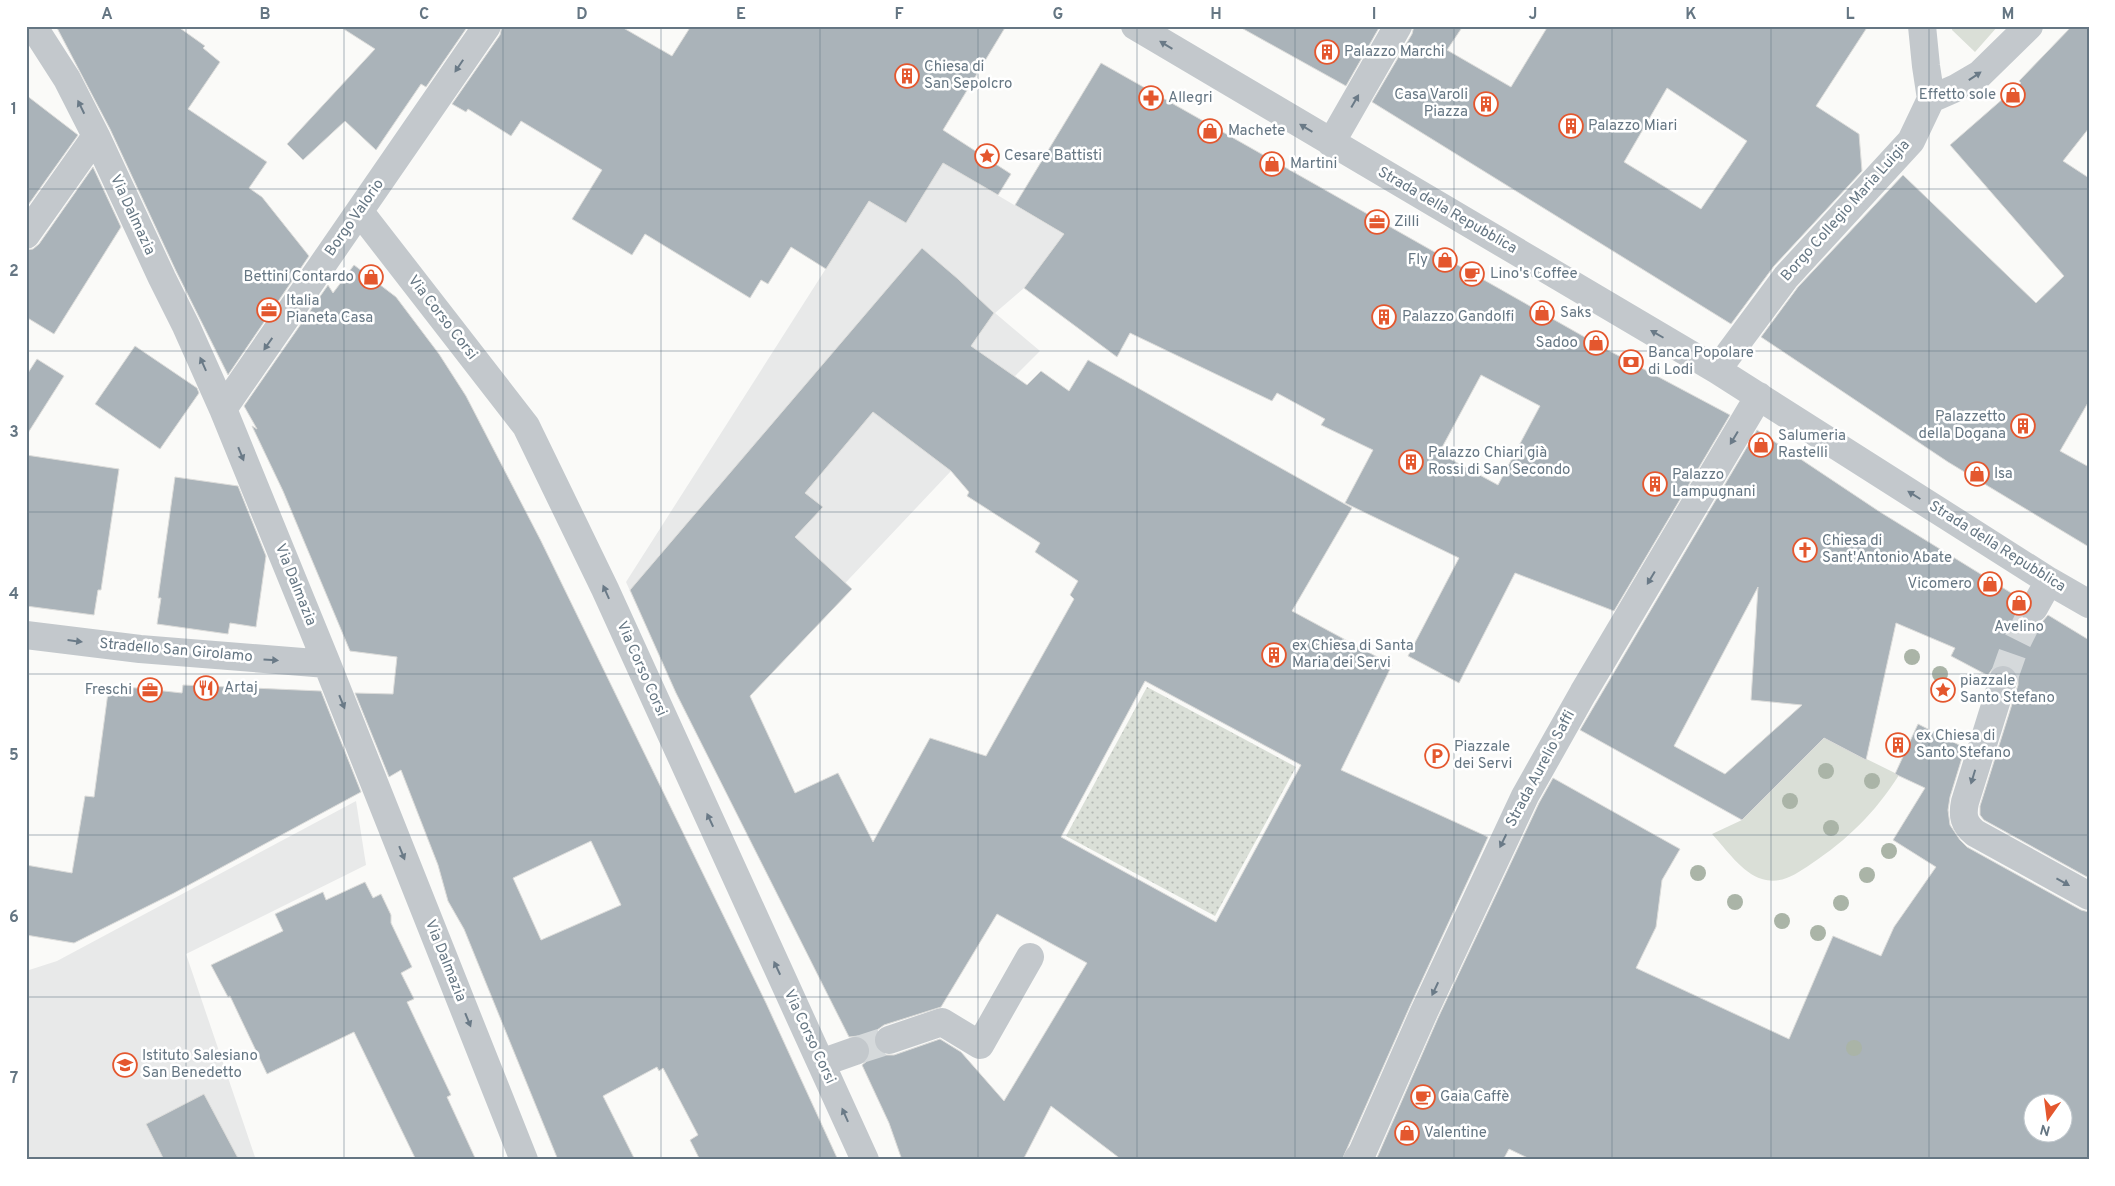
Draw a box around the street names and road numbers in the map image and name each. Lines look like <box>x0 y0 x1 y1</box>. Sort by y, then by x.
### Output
street label: Borgo Collegio Maria Luigia <box>1777 136 1915 286</box>
street label: Strada della Repubblica <box>1374 163 1520 259</box>
street label: Via Dalmazia <box>105 172 159 258</box>
street label: Borgo Valorio <box>321 176 389 260</box>
street label: Via Corso Corsi <box>403 272 481 364</box>
street label: Strada della Repubblica <box>1925 497 2069 597</box>
street label: Via Dalmazia <box>270 541 320 629</box>
street label: Via Corso Corsi <box>612 618 670 720</box>
street label: Stradello San Girolamo <box>98 635 254 667</box>
street label: Strada Aurelio Saffi <box>1502 707 1580 831</box>
street label: Via Dalmazia <box>420 917 470 1005</box>
street label: Via Corso Corsi <box>779 987 839 1087</box>

